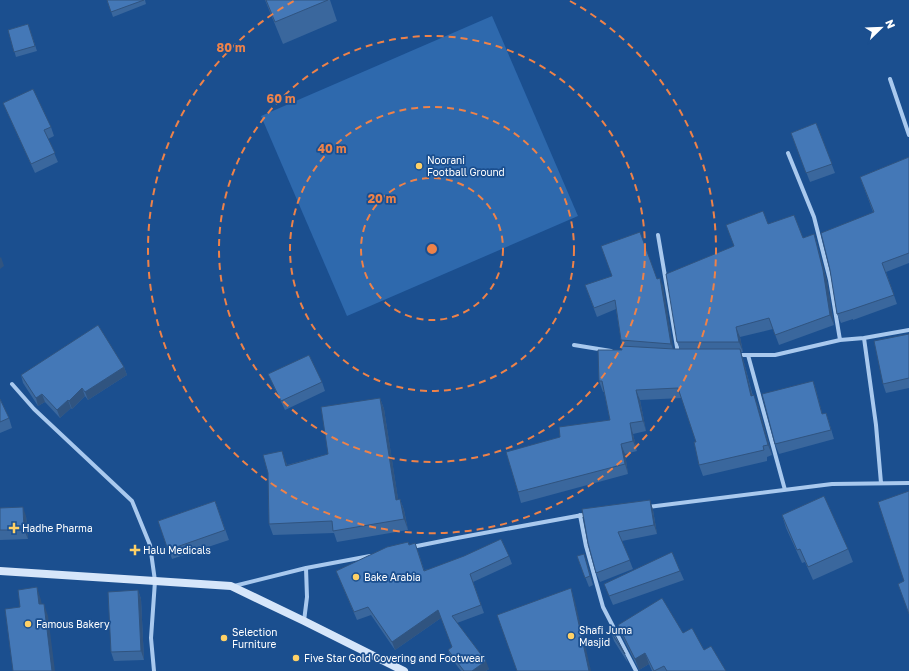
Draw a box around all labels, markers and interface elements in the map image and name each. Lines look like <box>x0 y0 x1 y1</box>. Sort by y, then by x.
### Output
north arrow <box>861 8 901 48</box>
text: N <box>883 18 898 30</box>
text: 80 m <box>217 40 245 55</box>
text: 60 m <box>267 91 295 106</box>
text: 40 m <box>318 141 346 156</box>
place label: Noorani Football Ground <box>427 154 505 178</box>
marker: Noorani Football Ground <box>414 161 424 171</box>
text: 20 m <box>368 191 396 206</box>
centre of rings <box>425 242 439 256</box>
place label: Hadhe Pharma <box>22 522 93 534</box>
marker: Hadhe Pharma <box>9 523 19 533</box>
place label: Halu Medicals <box>143 544 211 556</box>
marker: Halu Medicals <box>130 545 140 555</box>
place label: Bake Arabia <box>364 571 421 583</box>
marker: Bake Arabia <box>351 572 361 582</box>
place label: Famous Bakery <box>36 618 110 630</box>
marker: Famous Bakery <box>23 619 33 629</box>
place label: Shafi Juma Masjid <box>579 624 632 648</box>
place label: Selection Furniture <box>232 626 277 650</box>
marker: Shafi Juma Masjid <box>566 631 576 641</box>
marker: Selection Furniture <box>219 633 229 643</box>
place label: Five Star Gold Covering and Footwear <box>304 652 484 664</box>
marker: Five Star Gold Covering and Footwear <box>291 653 301 663</box>

